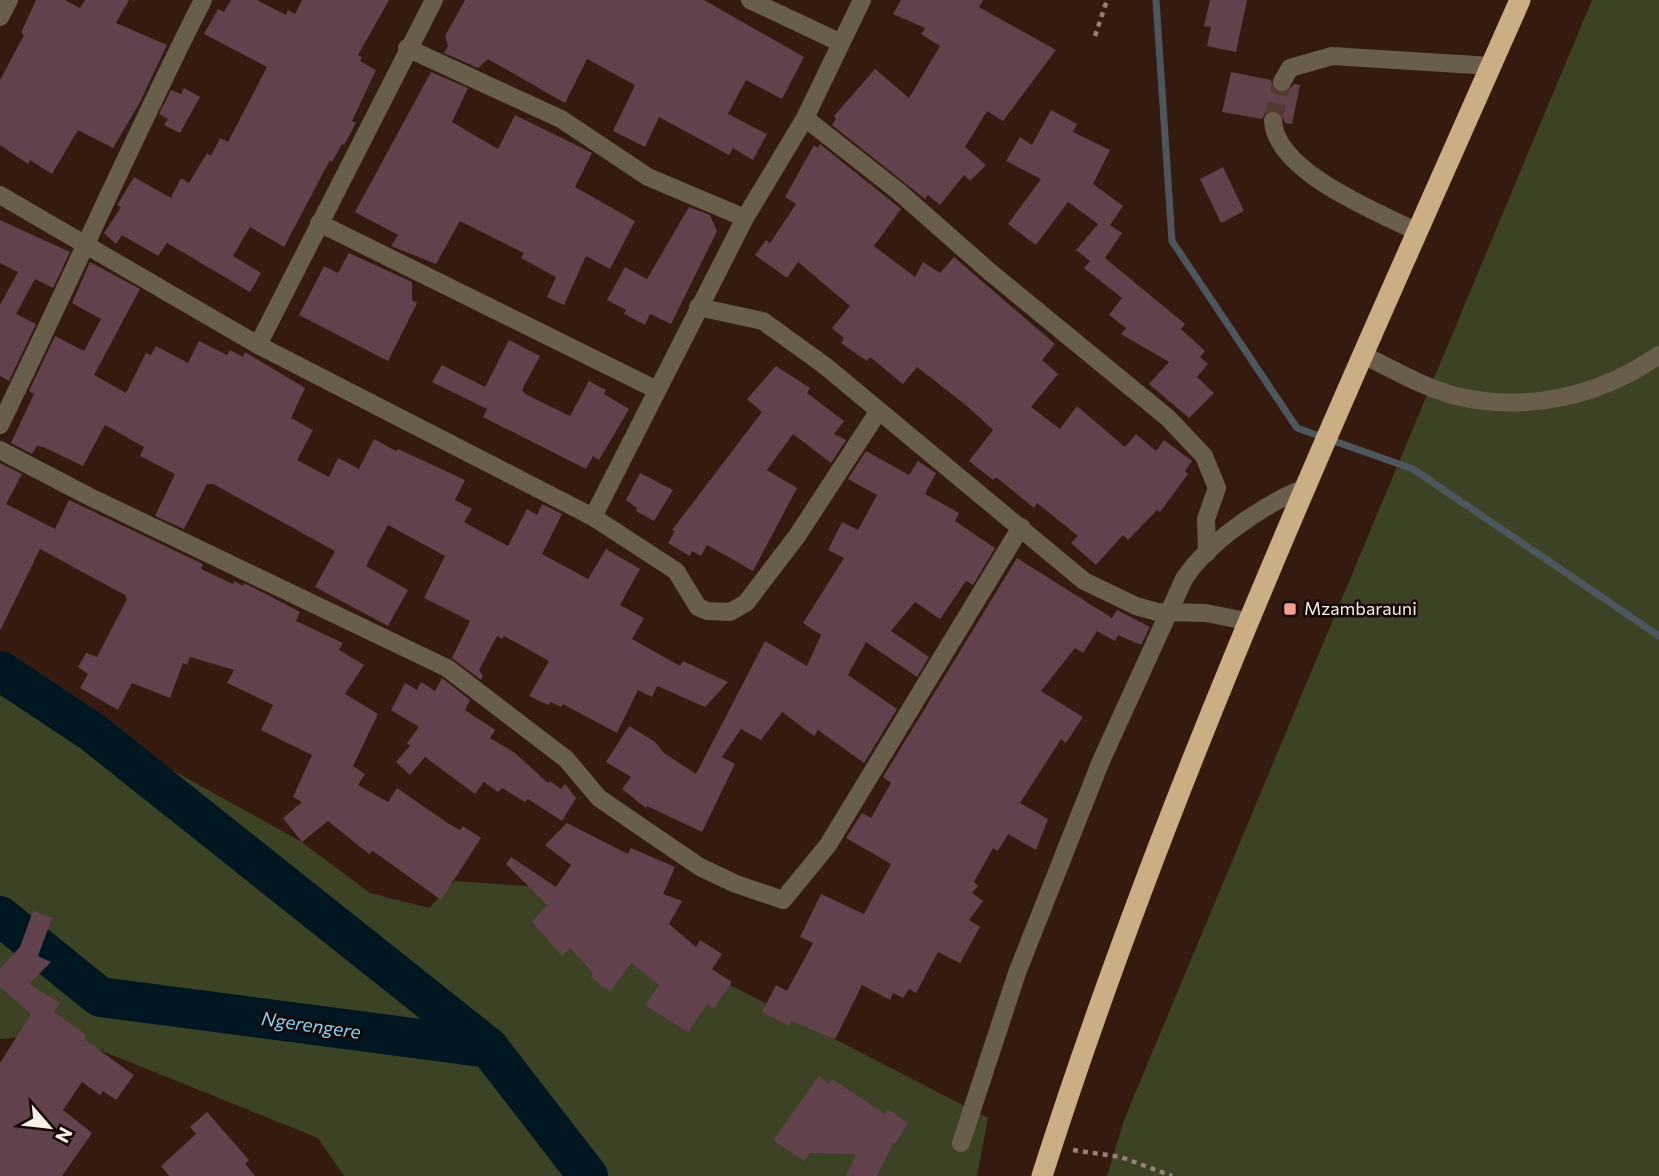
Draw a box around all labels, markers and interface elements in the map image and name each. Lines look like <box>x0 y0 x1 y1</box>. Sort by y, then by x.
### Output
place label: Mzambarauni <box>1304 597 1417 619</box>
marker: Mzambarauni <box>1282 601 1298 617</box>
water label: Ngerengere <box>260 1006 362 1043</box>
north arrow <box>14 1092 84 1162</box>
text: N <box>51 1124 78 1147</box>

